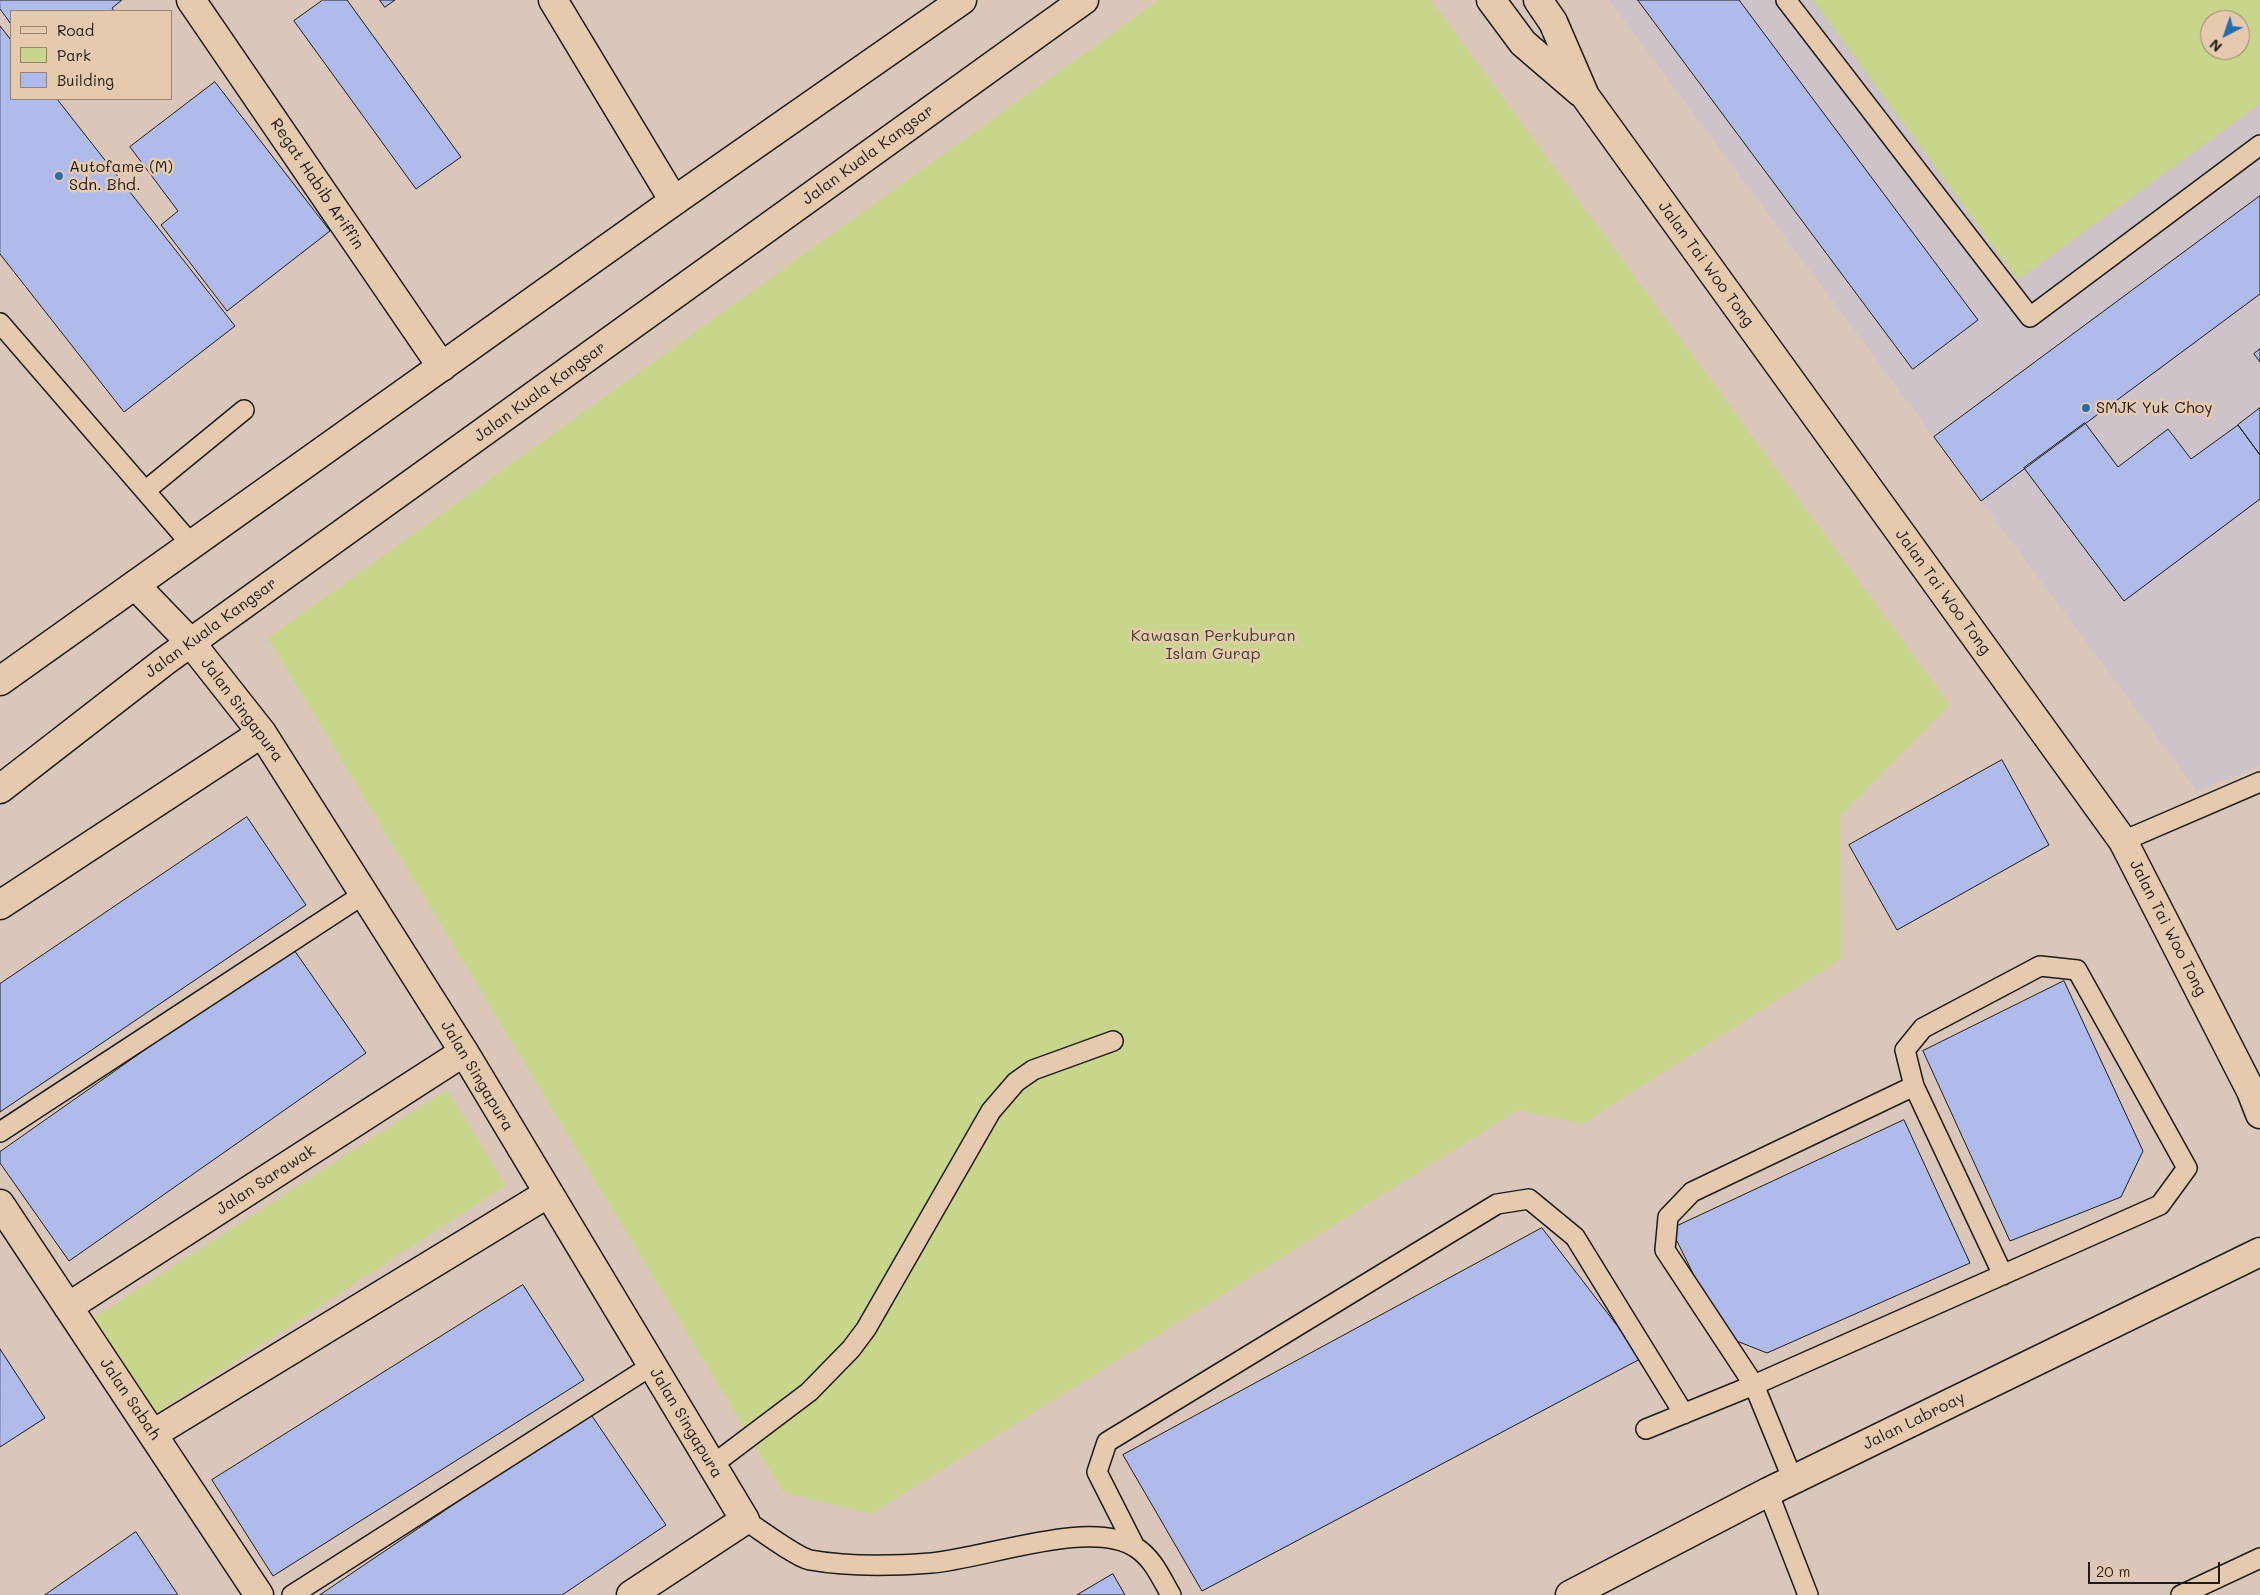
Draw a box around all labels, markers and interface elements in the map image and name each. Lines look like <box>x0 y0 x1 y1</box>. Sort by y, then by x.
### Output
legend <box>10 10 172 100</box>
north arrow <box>2200 10 2250 60</box>
text: Road <box>57 20 94 40</box>
text: N <box>2205 35 2226 57</box>
text: Park <box>57 45 91 65</box>
text: Building <box>57 70 114 90</box>
street label: Jalan Kuala Kangsar <box>799 101 937 209</box>
street label: Regat Habib Ariffin <box>266 115 368 253</box>
place label: Autofame (M) Sdn. Bhd. <box>69 157 173 195</box>
marker: Autofame (M) Sdn. Bhd. <box>53 170 65 182</box>
street label: Jalan Tai Woo Tong <box>1654 198 1758 330</box>
street label: Jalan Kuala Kangsar <box>471 338 609 446</box>
place label: SMJK Yuk Choy <box>2096 398 2213 418</box>
marker: SMJK Yuk Choy <box>2080 402 2092 414</box>
street label: Jalan Tai Woo Tong <box>1891 526 1995 658</box>
street label: Jalan Kuala Kangsar <box>142 574 280 682</box>
park label: Kawasan Perkuburan Islam Gurap <box>1131 626 1295 664</box>
street label: Jalan Singapura <box>197 654 287 766</box>
street label: Jalan Tai Woo Tong <box>2125 857 2211 999</box>
street label: Jalan Singapura <box>436 1017 518 1135</box>
street label: Jalan Sarawak <box>213 1141 319 1219</box>
street label: Jalan Sabah <box>96 1354 164 1444</box>
street label: Jalan Singapura <box>645 1364 727 1482</box>
street label: Jalan Labroay <box>1860 1388 1968 1454</box>
scale bar <box>2090 1552 2222 1584</box>
text: 20 m <box>2096 1561 2130 1581</box>

